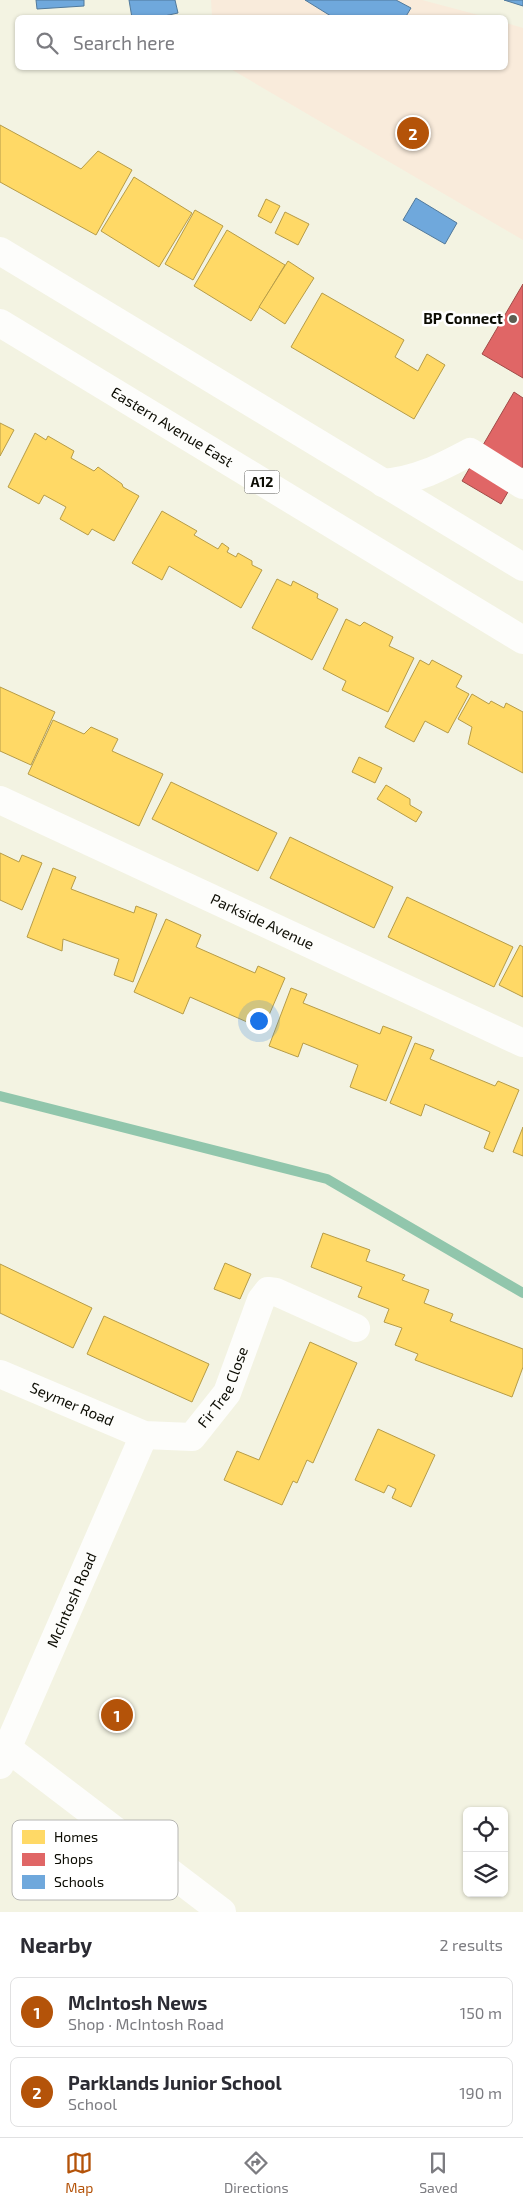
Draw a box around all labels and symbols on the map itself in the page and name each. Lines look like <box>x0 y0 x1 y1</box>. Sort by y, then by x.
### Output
pin: 2 <box>397 114 429 152</box>
place label: BP Connect <box>423 309 503 327</box>
marker: BP Connect <box>507 313 519 325</box>
street label: Eastern Avenue East <box>108 382 237 470</box>
road number: A12 <box>244 471 280 494</box>
street label: Parkside Avenue <box>208 889 317 953</box>
your location <box>246 1008 272 1034</box>
street label: Fir Tree Close <box>193 1344 251 1431</box>
street label: Seymer Road <box>28 1378 117 1429</box>
street label: McIntosh Road <box>42 1549 100 1650</box>
pin: 1 <box>101 1696 133 1734</box>
legend <box>12 1820 178 1900</box>
text: Homes <box>54 1828 98 1845</box>
text: Shops <box>54 1850 93 1867</box>
text: Schools <box>54 1873 104 1890</box>

